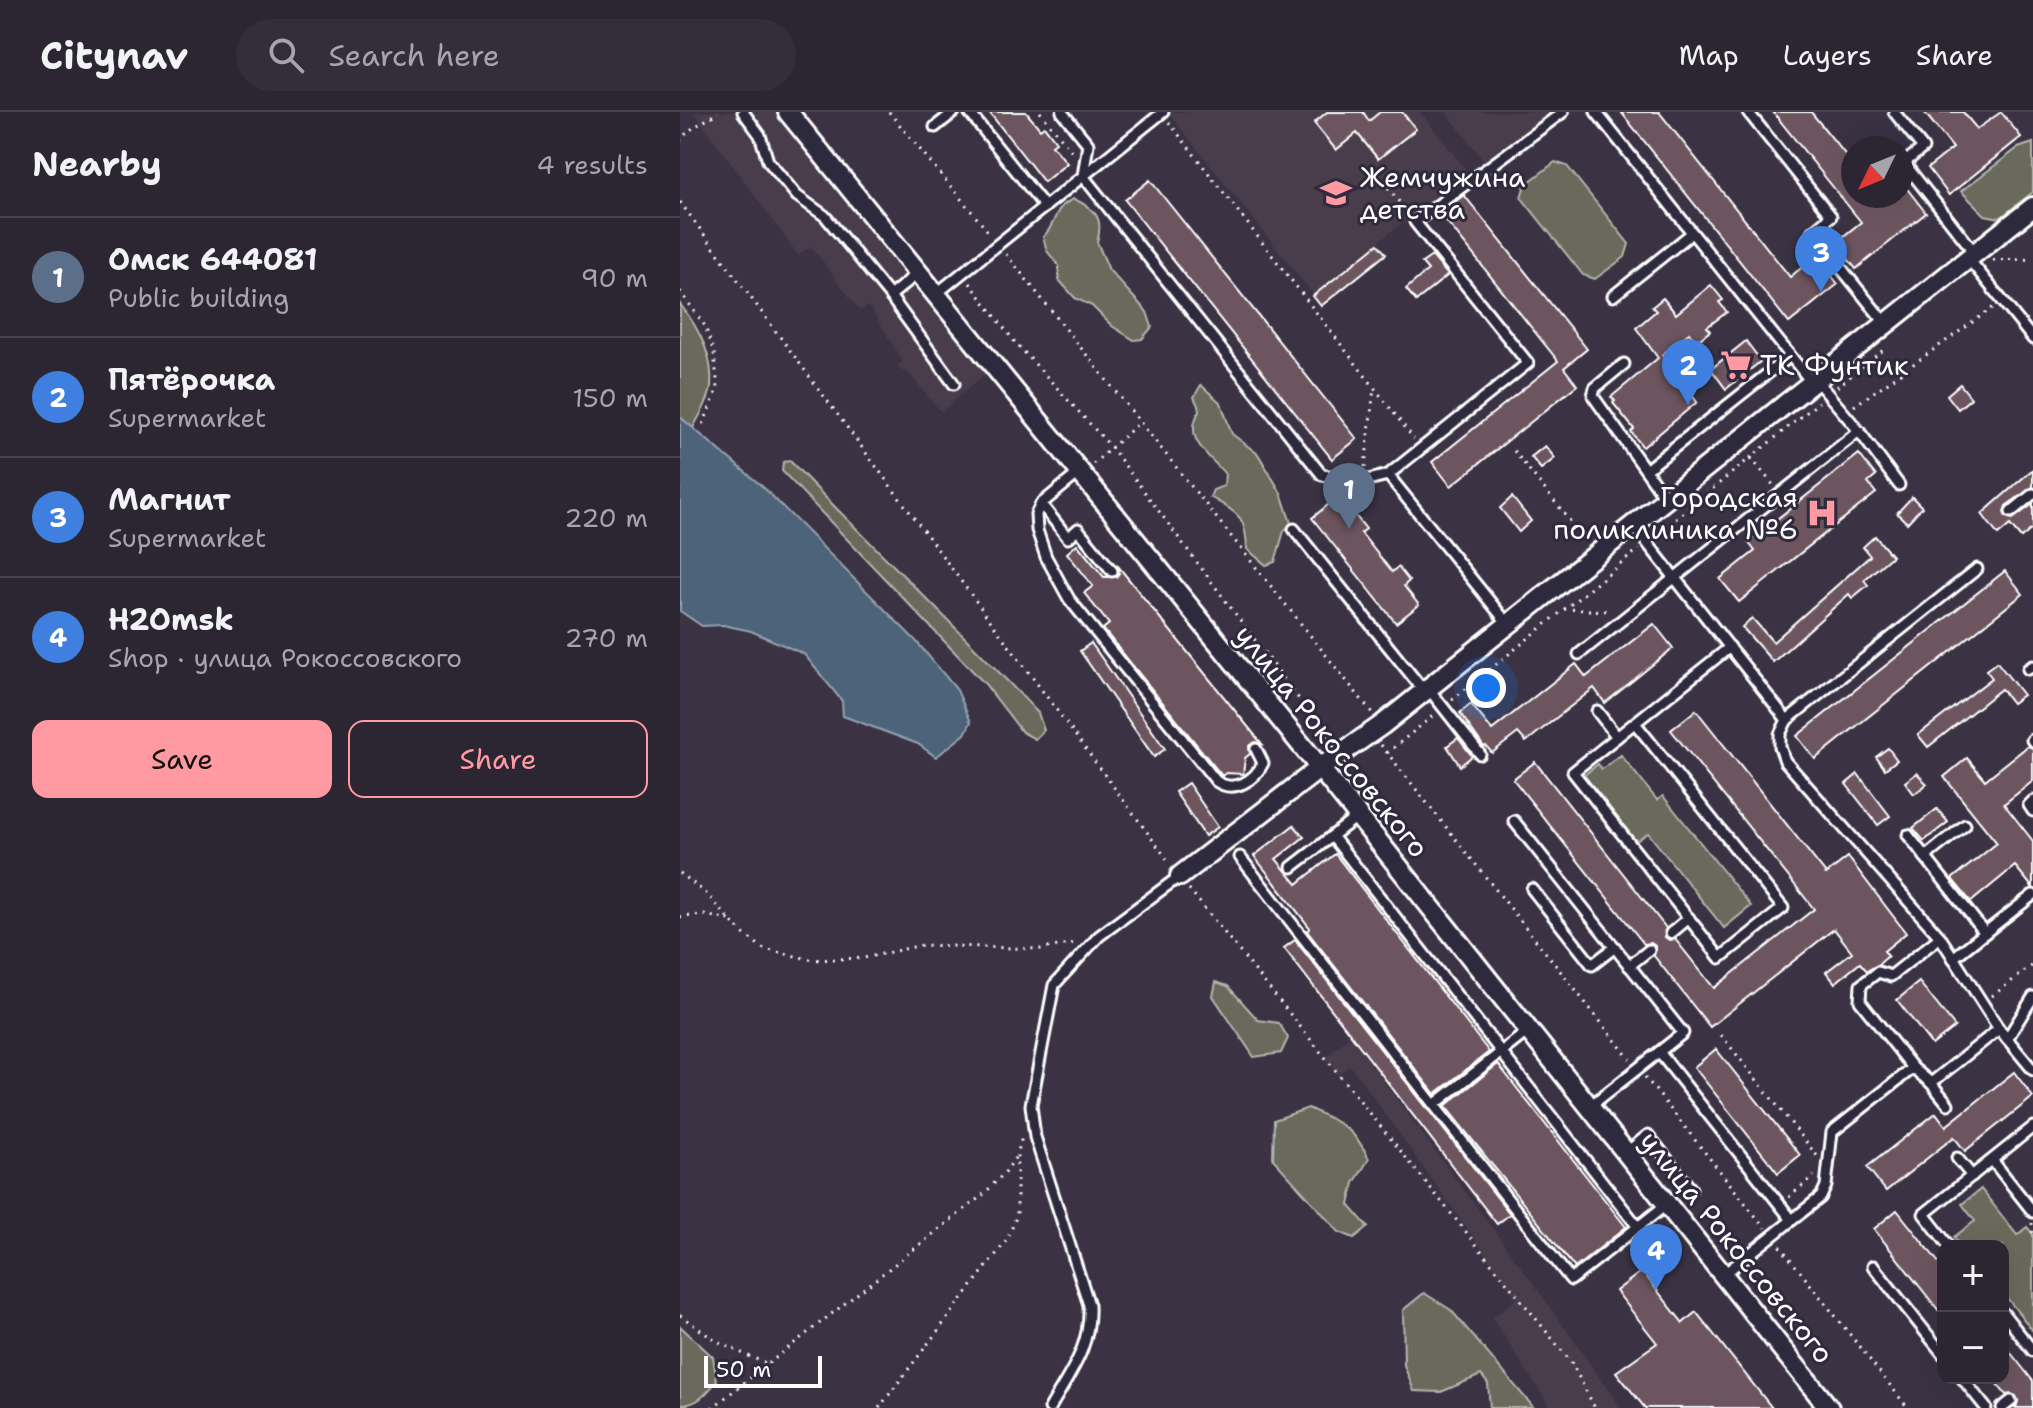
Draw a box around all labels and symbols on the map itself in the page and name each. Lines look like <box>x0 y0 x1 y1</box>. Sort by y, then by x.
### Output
north arrow <box>1841 136 1913 208</box>
place label: Жемчужина детства <box>1360 158 1525 228</box>
school or university icon: Жемчужина детства <box>1319 176 1353 210</box>
pin: 3 <box>1795 226 1847 292</box>
pin: 2 <box>1662 339 1714 405</box>
place label: ТК Фунтик <box>1760 346 1909 384</box>
supermarket icon: ТК Фунтик <box>1719 348 1753 382</box>
pin: 1 <box>1323 463 1375 529</box>
place label: Городская поликлиника №6 <box>1553 478 1798 548</box>
hospital icon: Городская поликлиника №6 <box>1805 496 1839 530</box>
street label: улица Рокоссовского <box>1226 617 1438 865</box>
your location <box>1466 668 1506 708</box>
street label: улица Рокоссовского <box>1631 1123 1843 1371</box>
pin: 4 <box>1630 1224 1682 1290</box>
scale bar <box>704 1352 822 1388</box>

